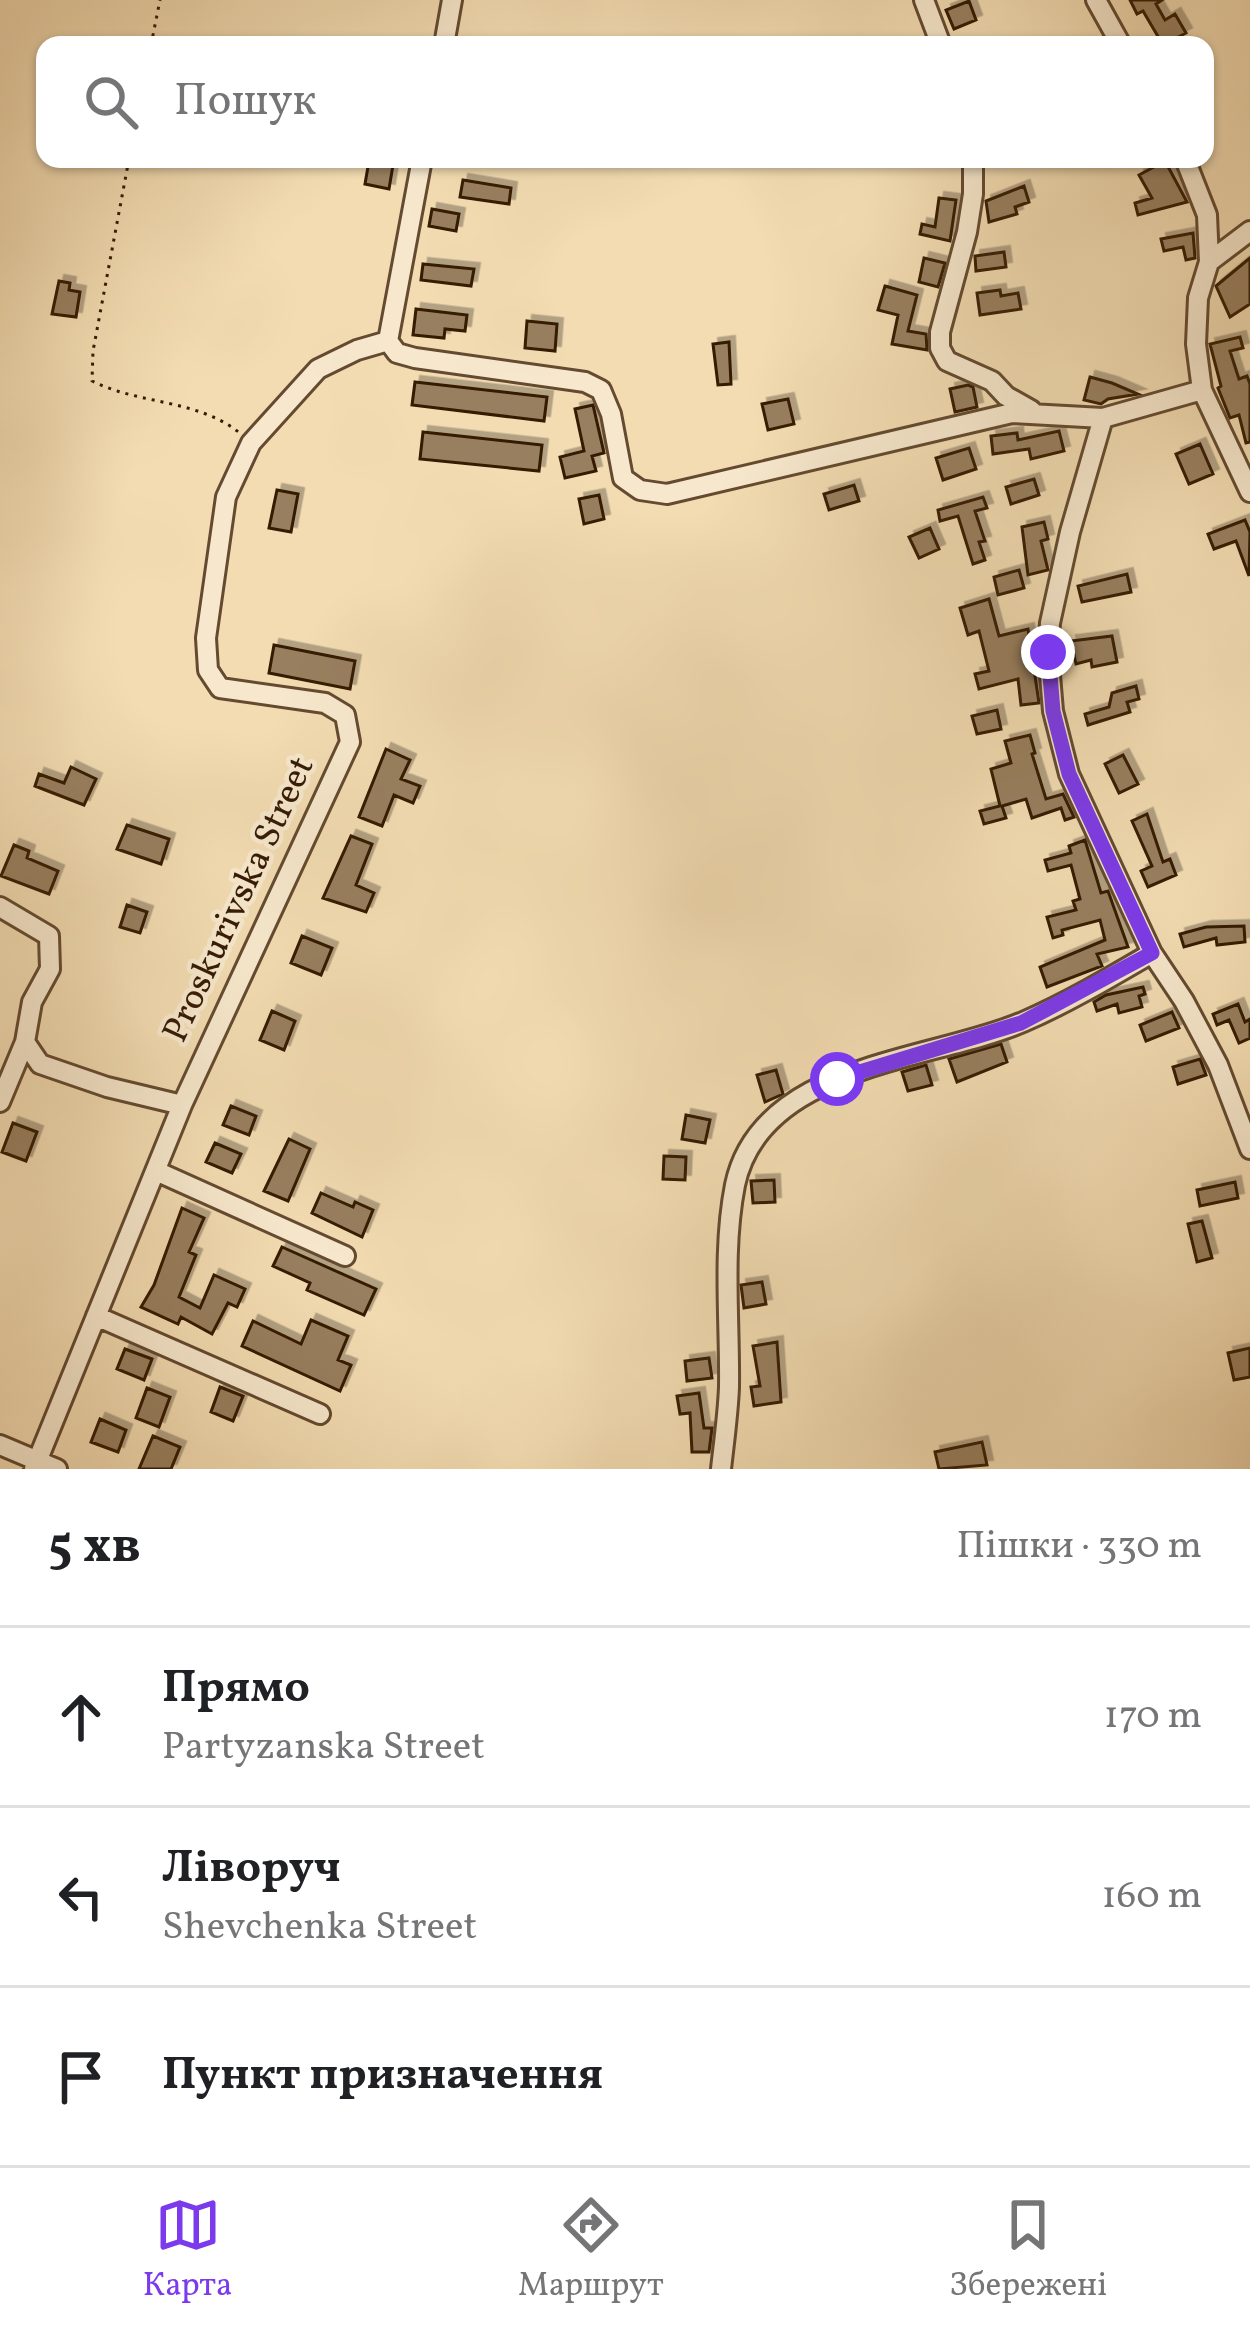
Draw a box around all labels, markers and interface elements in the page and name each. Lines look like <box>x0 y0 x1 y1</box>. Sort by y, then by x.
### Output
search box <box>36 36 1214 168</box>
icon: search <box>78 69 144 135</box>
text: Пошук <box>174 71 317 134</box>
route end <box>1021 625 1075 679</box>
street label: Proskurivska Street <box>152 749 328 1051</box>
route start <box>810 1052 864 1106</box>
text: 5 хв <box>48 1512 141 1583</box>
text: Пішки · 330 m <box>956 1520 1202 1574</box>
text: Прямо <box>162 1658 310 1721</box>
icon: ahead <box>48 1684 114 1750</box>
text: 170 m <box>1104 1690 1202 1744</box>
text: Partyzanska Street <box>162 1721 485 1775</box>
text: Ліворуч <box>162 1838 341 1901</box>
icon: left <box>48 1864 114 1930</box>
text: 160 m <box>1101 1870 1202 1924</box>
text: Shevchenka Street <box>162 1901 477 1955</box>
icon: arrive <box>48 2044 114 2110</box>
text: Пункт призначення <box>162 2045 603 2108</box>
tab: Карта <box>143 2192 232 2310</box>
tab: Маршрут <box>518 2192 664 2310</box>
tab: Збережені <box>949 2192 1107 2310</box>

